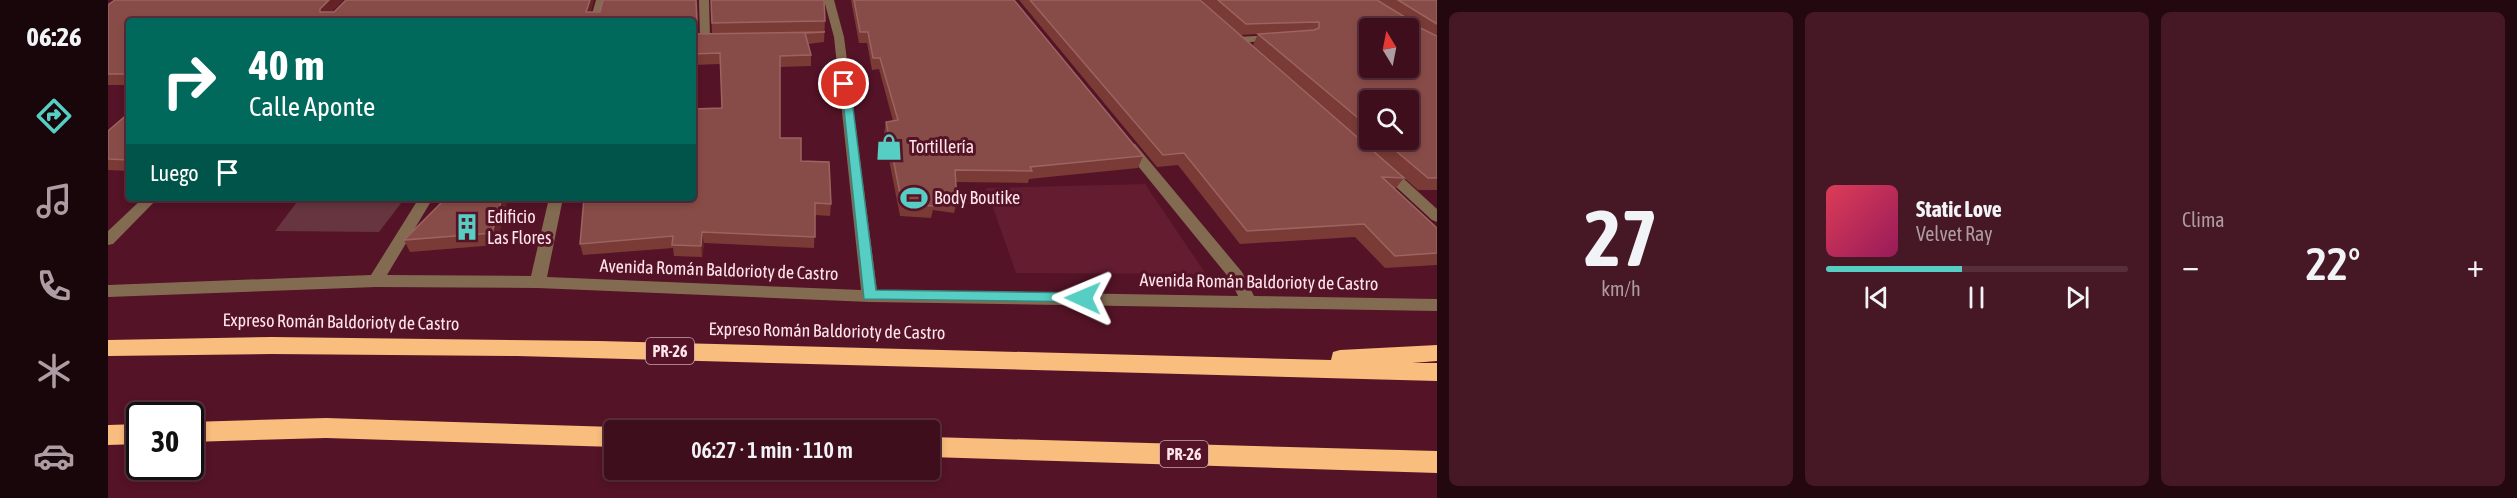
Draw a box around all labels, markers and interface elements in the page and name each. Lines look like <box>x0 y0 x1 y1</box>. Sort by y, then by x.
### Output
north arrow <box>1359 18 1419 78</box>
map controls <box>1359 18 1419 150</box>
text: 06:26 <box>26 21 82 52</box>
text: 40 m <box>249 41 324 89</box>
icon: right <box>150 42 228 120</box>
pin <box>818 58 869 109</box>
icon: arrive <box>827 67 860 100</box>
button: search <box>1359 90 1419 150</box>
text: Calle Aponte <box>249 91 375 122</box>
icon: directions <box>33 95 75 137</box>
shop icon: Tortillería <box>874 132 904 162</box>
place label: Tortillería <box>909 136 974 157</box>
icon: arrive <box>211 156 244 189</box>
text: Luego <box>150 160 199 186</box>
icon: music <box>33 180 75 222</box>
sports icon: Body Boutike <box>899 183 929 213</box>
place label: Body Boutike <box>934 187 1020 208</box>
text: 27 <box>1584 193 1658 283</box>
text: Static Love <box>1916 196 2002 222</box>
place label: Edificio Las Flores <box>487 206 551 248</box>
text: Clima <box>2182 208 2225 231</box>
building icon: Edificio Las Flores <box>452 212 482 242</box>
text: Velvet Ray <box>1916 222 1993 245</box>
text: 22° <box>2306 238 2360 290</box>
text: − <box>2182 246 2199 284</box>
text: + <box>2467 246 2484 284</box>
street label: Avenida Román Baldorioty de Castro <box>599 255 839 284</box>
icon: phone <box>33 265 75 307</box>
position arrow <box>1051 266 1115 330</box>
street label: Avenida Román Baldorioty de Castro <box>1139 269 1379 294</box>
text: km/h <box>1601 277 1641 300</box>
icon: previous <box>1860 281 1893 314</box>
icon: pause <box>1960 281 1993 314</box>
icon: next <box>2061 281 2094 314</box>
street label: Expreso Román Baldorioty de Castro <box>223 309 459 334</box>
street label: Expreso Román Baldorioty de Castro <box>709 318 945 343</box>
road number: PR-26 <box>646 338 694 364</box>
icon: climate <box>33 350 75 392</box>
speed limit sign: 30 <box>126 402 204 480</box>
icon: car <box>33 435 75 477</box>
text: 06:27 · 1 min · 110 m <box>691 437 853 463</box>
road number: PR-26 <box>1160 441 1208 467</box>

